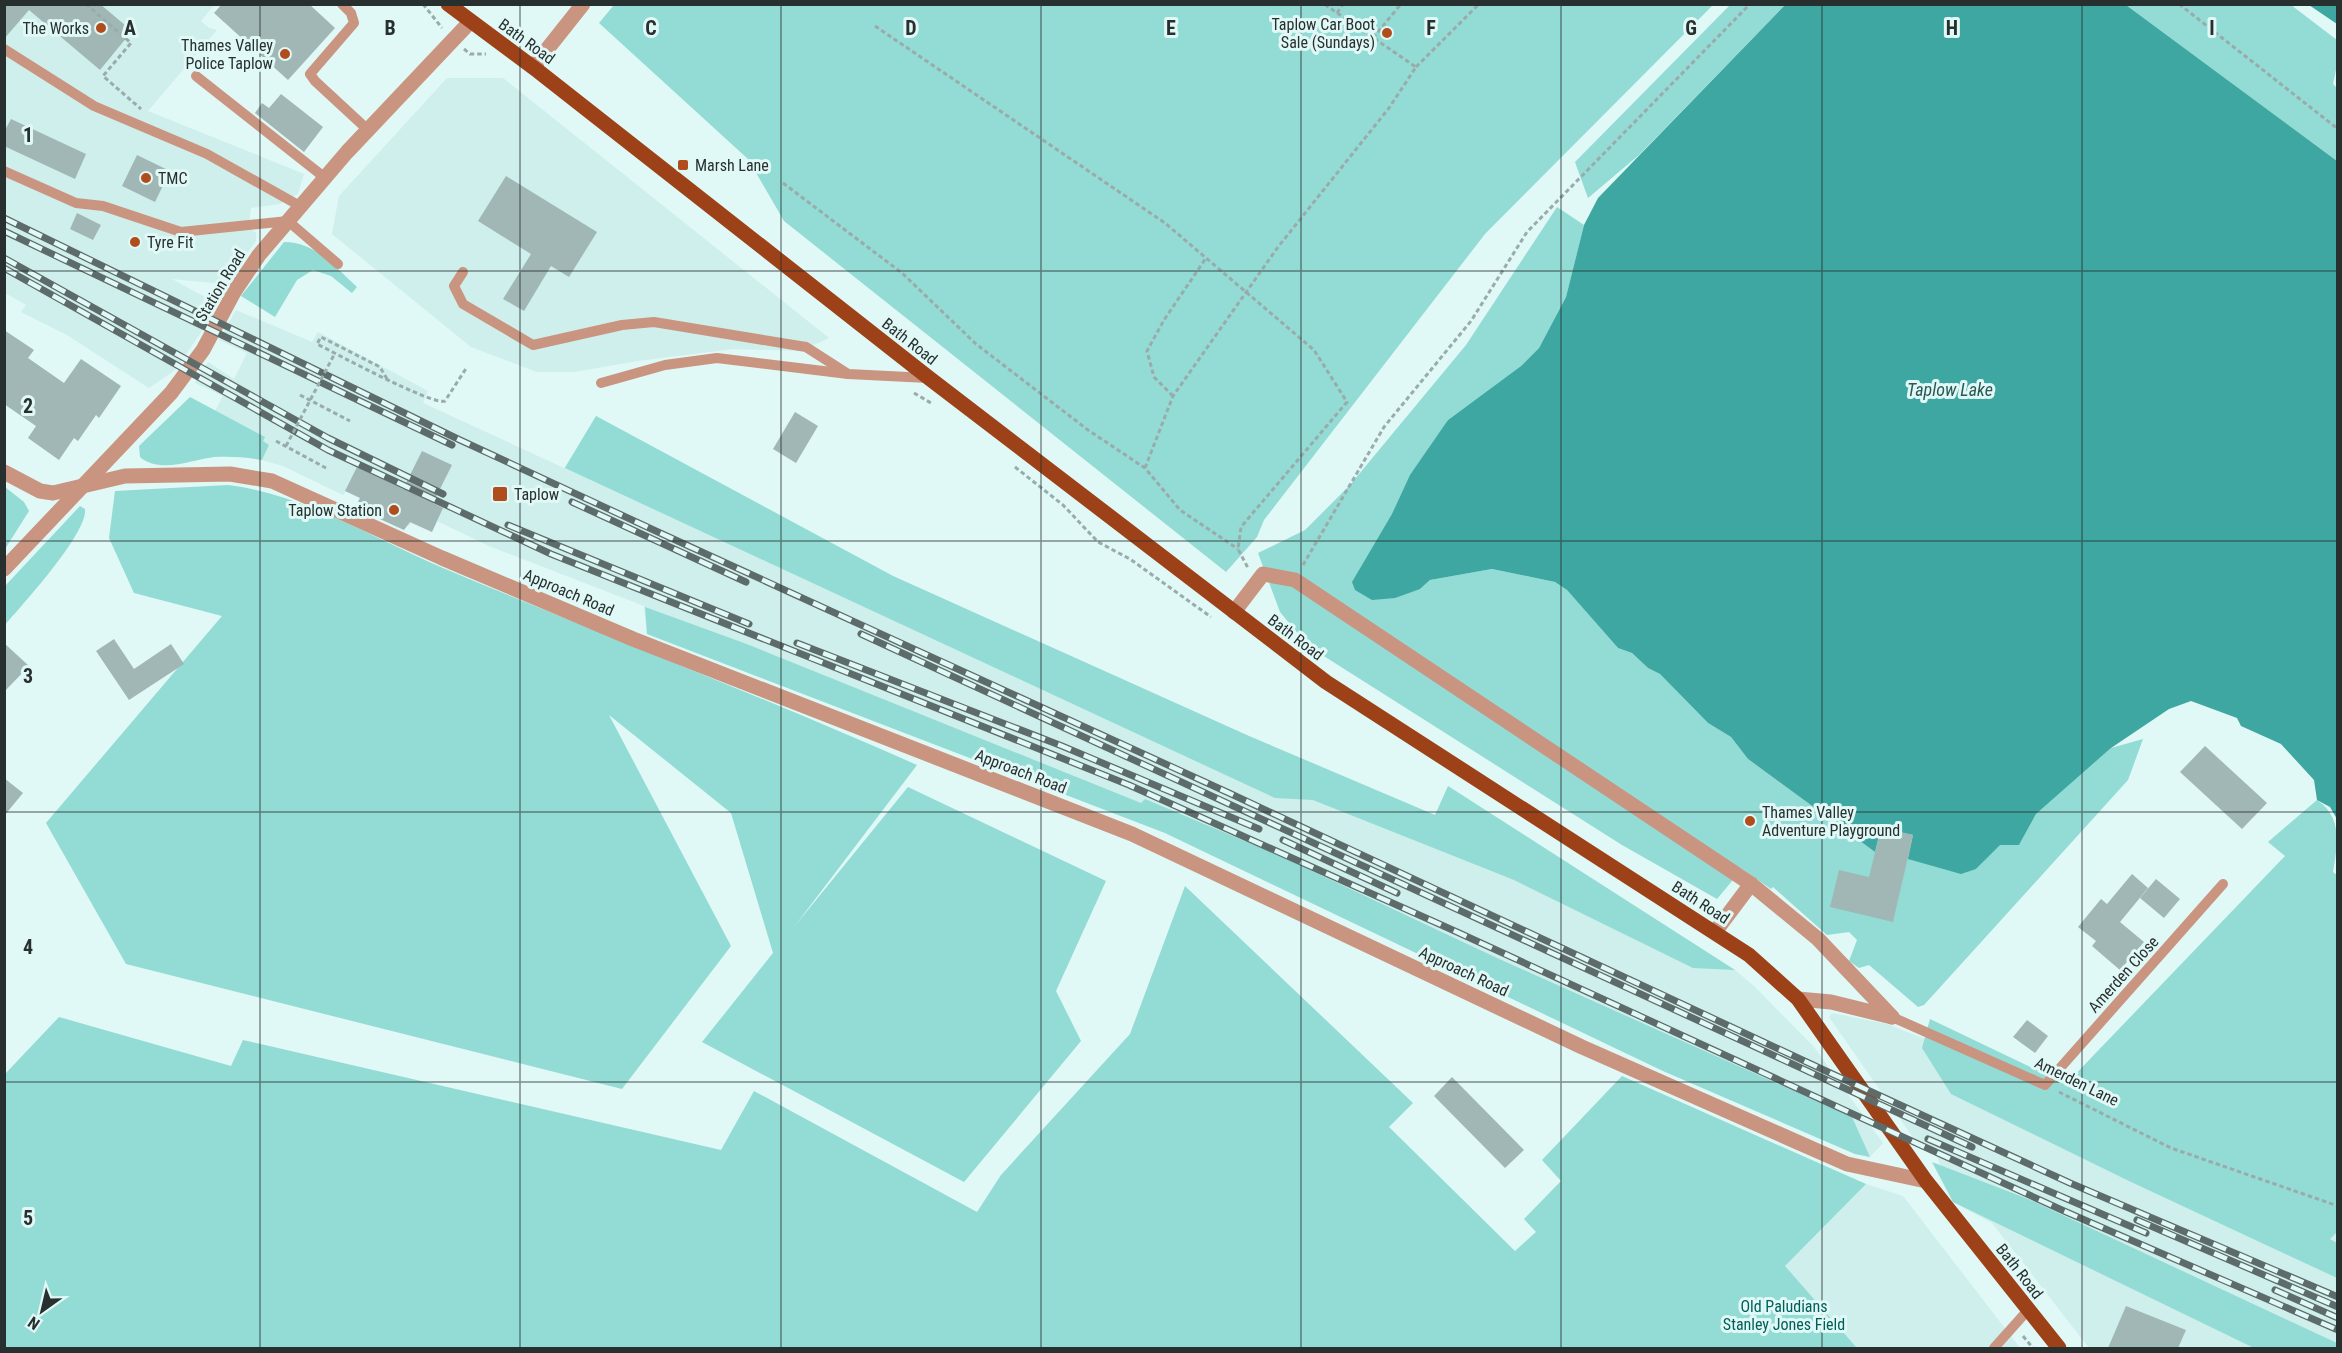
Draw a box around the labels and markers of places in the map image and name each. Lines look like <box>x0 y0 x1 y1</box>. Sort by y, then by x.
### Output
place label: Taplow Car Boot Sale (Sundays) <box>1271 15 1375 52</box>
place label: The Works <box>22 19 89 38</box>
marker: The Works <box>94 21 108 35</box>
marker: Taplow Car Boot Sale (Sundays) <box>1380 26 1394 40</box>
place label: Thames Valley Police Taplow <box>181 36 273 73</box>
marker: Thames Valley Police Taplow <box>278 47 292 61</box>
place label: Marsh Lane <box>695 156 769 175</box>
marker: Marsh Lane <box>676 158 690 172</box>
place label: TMC <box>158 169 187 188</box>
marker: TMC <box>139 171 153 185</box>
place label: Tyre Fit <box>147 233 194 252</box>
marker: Tyre Fit <box>128 235 142 249</box>
marker: Taplow <box>491 485 509 503</box>
place label: Taplow <box>514 485 559 504</box>
place label: Taplow Station <box>288 501 382 520</box>
marker: Taplow Station <box>387 503 401 517</box>
place label: Thames Valley Adventure Playground <box>1762 803 1900 840</box>
marker: Thames Valley Adventure Playground <box>1743 814 1757 828</box>

